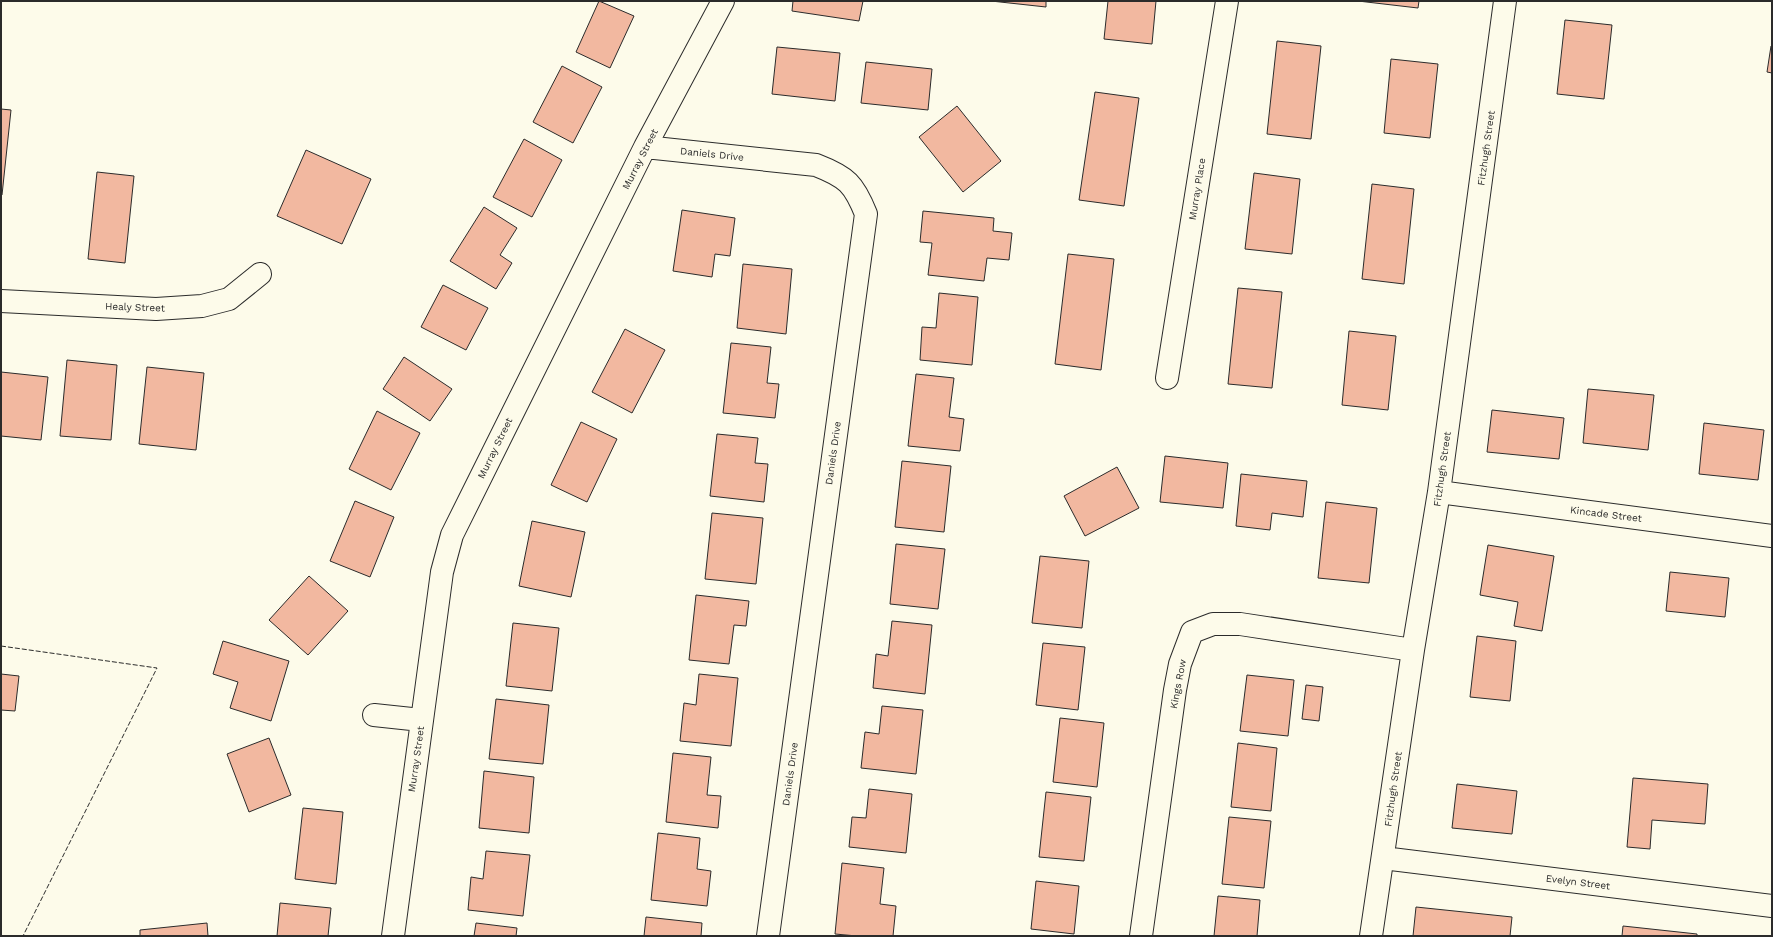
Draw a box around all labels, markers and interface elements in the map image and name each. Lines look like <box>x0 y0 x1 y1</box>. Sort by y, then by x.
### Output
street label: Fitzhugh Street <box>1475 109 1497 186</box>
street label: Murray Street <box>620 126 660 191</box>
street label: Daniels Drive <box>680 145 745 163</box>
street label: Murray Place <box>1187 157 1207 221</box>
street label: Healy Street <box>105 300 166 314</box>
street label: Murray Street <box>475 415 515 480</box>
street label: Daniels Drive <box>823 420 843 486</box>
street label: Fitzhugh Street <box>1431 430 1453 507</box>
street label: Kincade Street <box>1569 504 1643 524</box>
street label: Kings Row <box>1168 658 1188 710</box>
street label: Murray Street <box>406 725 426 793</box>
street label: Daniels Drive <box>780 741 800 807</box>
street label: Fitzhugh Street <box>1382 750 1404 827</box>
street label: Evelyn Street <box>1545 873 1612 891</box>

